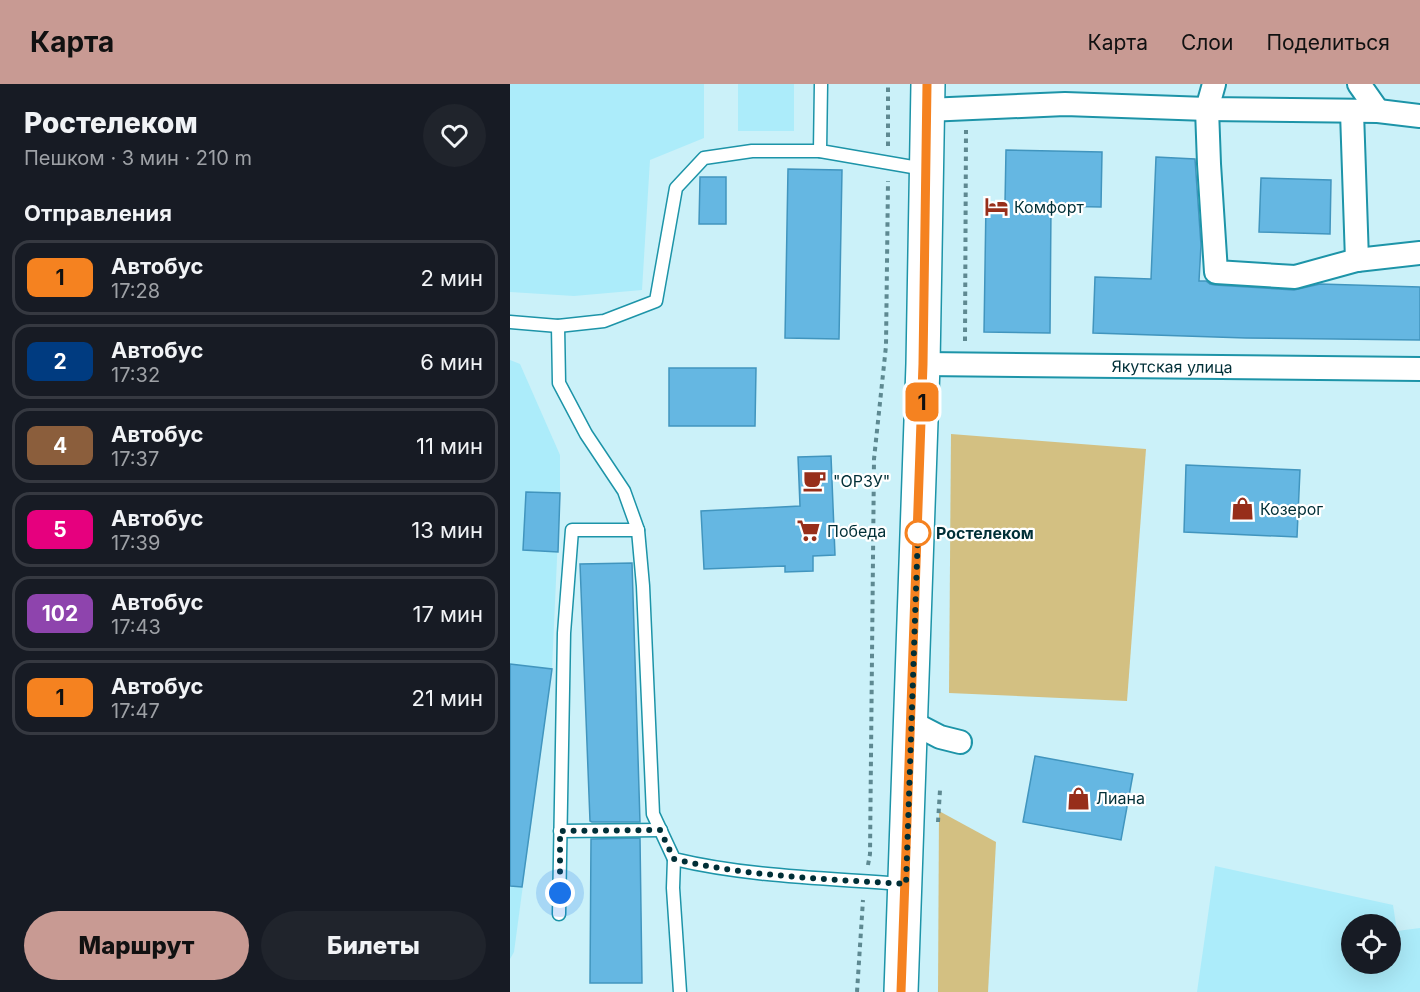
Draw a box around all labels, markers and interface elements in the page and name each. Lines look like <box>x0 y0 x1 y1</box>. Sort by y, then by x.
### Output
text: Карта <box>30 25 114 59</box>
text: Карта <box>1088 30 1148 55</box>
text: Слои <box>1181 30 1233 55</box>
text: Поделиться <box>1266 30 1390 55</box>
button: heart <box>423 104 486 167</box>
text: Ростелеком <box>24 106 198 140</box>
text: Пешком · 3 мин · 210 m <box>24 146 252 170</box>
hotel icon: Комфорт <box>983 194 1009 220</box>
place label: Комфорт <box>1014 197 1084 217</box>
text: Отправления <box>24 200 172 226</box>
text: Автобус <box>111 253 204 279</box>
text: 1 <box>55 265 65 290</box>
text: 2 мин <box>420 265 483 291</box>
text: 17:28 <box>111 279 160 303</box>
text: Автобус <box>111 337 204 363</box>
text: 2 <box>53 349 67 374</box>
text: 6 мин <box>420 349 483 375</box>
street label: Якутская улица <box>1111 356 1233 377</box>
text: 17:32 <box>111 363 160 387</box>
line badge: 1 <box>902 382 942 422</box>
text: 1 <box>917 390 927 415</box>
text: Автобус <box>111 421 204 447</box>
text: 4 <box>53 433 67 458</box>
text: 11 мин <box>416 433 483 459</box>
text: 17:37 <box>111 447 159 471</box>
cafe icon: "ОРЗУ" <box>802 468 828 494</box>
place label: "ОРЗУ" <box>833 471 890 491</box>
shop icon: Козерог <box>1229 496 1255 522</box>
place label: Козерог <box>1260 499 1323 519</box>
text: Автобус <box>111 505 204 531</box>
text: 5 <box>53 517 67 542</box>
text: 13 мин <box>411 517 483 543</box>
supermarket icon: Победа <box>796 518 822 544</box>
marker: Ростелеком <box>905 520 931 546</box>
place label: Победа <box>827 521 886 541</box>
place label: Ростелеком <box>936 523 1034 543</box>
text: 17:39 <box>111 531 160 555</box>
text: Автобус <box>111 589 204 615</box>
text: 102 <box>42 601 78 626</box>
text: 17 мин <box>412 601 483 627</box>
text: 17:43 <box>111 615 161 639</box>
text: Автобус <box>111 673 204 699</box>
text: 1 <box>55 685 65 710</box>
text: 21 мин <box>411 685 483 711</box>
text: 17:47 <box>111 699 160 723</box>
shop icon: Лиана <box>1065 785 1091 811</box>
place label: Лиана <box>1096 788 1145 808</box>
your location <box>545 878 575 908</box>
button: Маршрут <box>24 911 249 980</box>
button: Билеты <box>261 911 486 980</box>
map controls <box>1341 914 1401 974</box>
button: locate <box>1341 914 1401 974</box>

